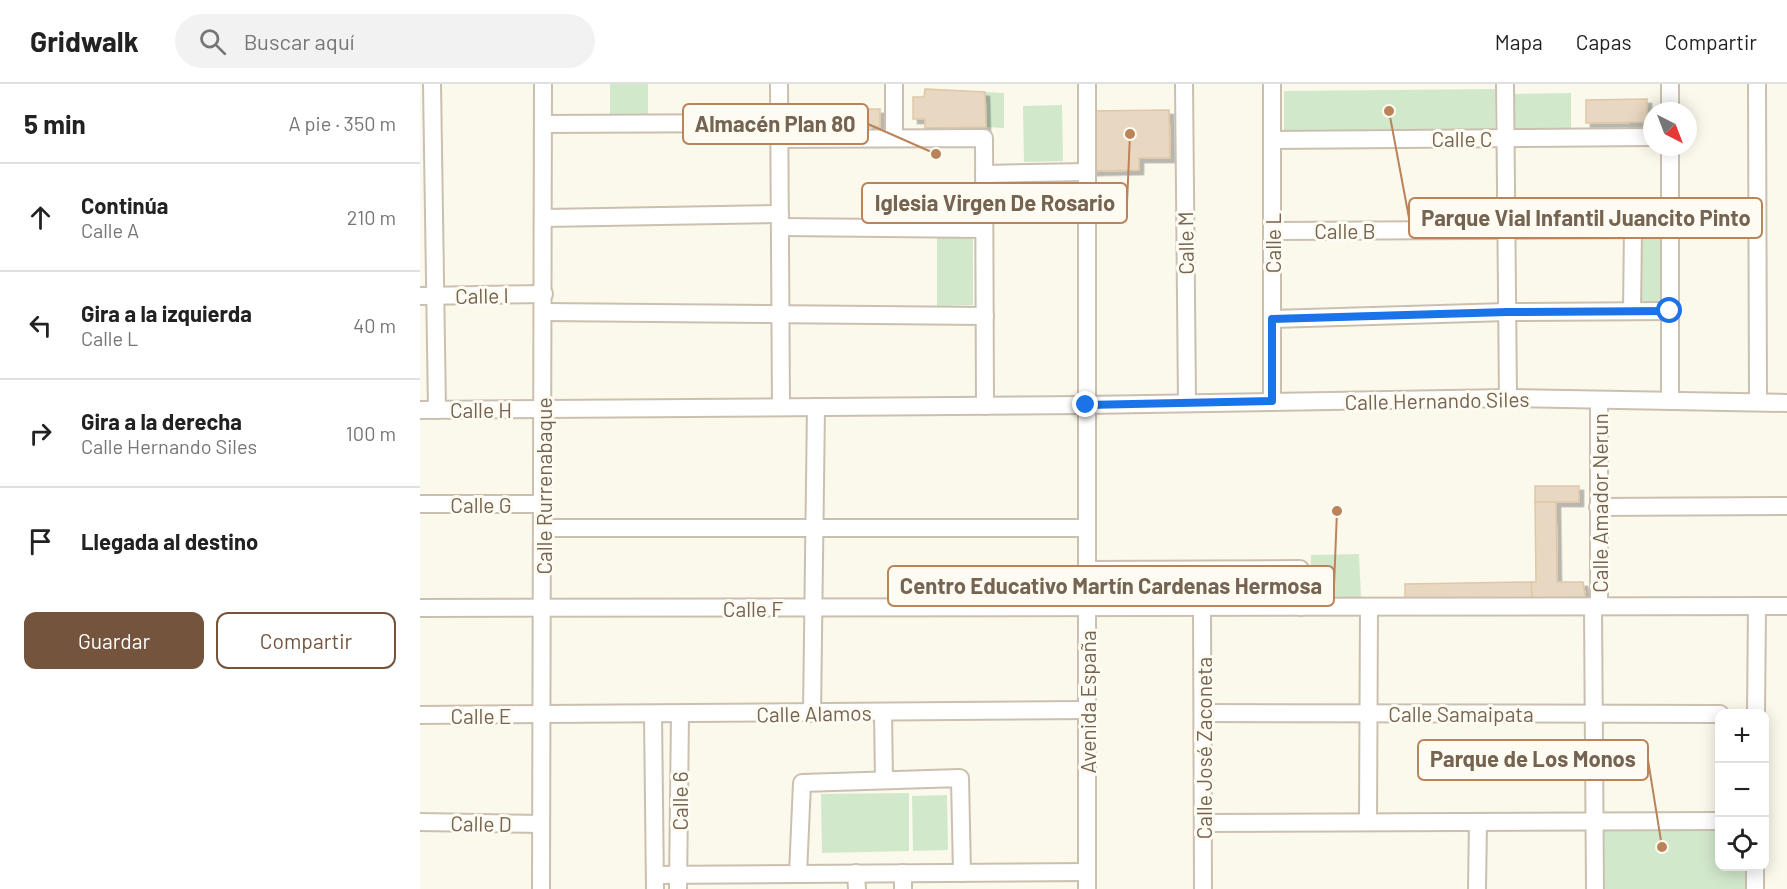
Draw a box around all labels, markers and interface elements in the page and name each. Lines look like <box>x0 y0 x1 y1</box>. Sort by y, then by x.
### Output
search box <box>175 14 595 68</box>
text: Gridwalk <box>30 24 139 58</box>
icon: search <box>196 25 229 58</box>
text: Buscar aquí <box>244 28 354 54</box>
text: Mapa <box>1495 29 1543 54</box>
text: Capas <box>1576 29 1632 54</box>
text: Compartir <box>1665 29 1757 54</box>
north arrow <box>1643 102 1697 156</box>
callout: Almacén Plan 80 <box>683 104 868 144</box>
text: 5 min <box>24 108 86 139</box>
text: Almacén Plan 80 <box>694 110 856 136</box>
text: A pie · 350 m <box>288 111 396 135</box>
street label: Calle C <box>1431 126 1493 151</box>
callout: Iglesia Virgen De Rosario <box>862 183 1127 223</box>
text: Iglesia Virgen De Rosario <box>875 189 1115 215</box>
text: Continúa <box>81 192 168 218</box>
callout: Parque Vial Infantil Juancito Pinto <box>1409 198 1762 238</box>
icon: ahead <box>24 201 57 234</box>
text: Parque Vial Infantil Juancito Pinto <box>1421 204 1751 230</box>
text: 210 m <box>347 205 396 229</box>
street label: Calle M <box>1172 211 1198 275</box>
street label: Calle L <box>1260 213 1285 273</box>
text: Calle A <box>81 218 139 242</box>
street label: Calle B <box>1314 218 1376 243</box>
street label: Calle I <box>455 282 509 308</box>
route start <box>1656 297 1682 323</box>
text: Gira a la izquierda <box>81 300 252 326</box>
icon: left <box>24 309 57 342</box>
text: 40 m <box>353 313 396 337</box>
text: Calle L <box>81 326 138 350</box>
street label: Calle Hernando Siles <box>1344 386 1530 414</box>
route end <box>1072 391 1098 417</box>
street label: Calle H <box>450 397 512 422</box>
street label: Calle Rurrenabaque <box>531 397 556 575</box>
text: Gira a la derecha <box>81 408 242 434</box>
street label: Calle Amador Nerun <box>1587 413 1612 593</box>
icon: right <box>24 417 57 450</box>
text: 100 m <box>346 421 396 445</box>
text: Calle Hernando Siles <box>81 434 257 458</box>
street label: Calle G <box>450 492 512 517</box>
icon: arrive <box>24 525 57 558</box>
text: Llegada al destino <box>81 528 258 554</box>
callout: Centro Educativo Martín Cardenas Hermosa <box>888 566 1334 606</box>
text: Centro Educativo Martín Cardenas Hermosa <box>900 572 1322 598</box>
street label: Calle F <box>723 596 783 621</box>
button: Guardar <box>24 612 204 669</box>
button: Compartir <box>216 612 396 669</box>
street label: Avenida España <box>1075 630 1100 774</box>
street label: Calle José Zaconeta <box>1191 657 1216 839</box>
street label: Calle Alamos <box>756 699 872 727</box>
street label: Calle Samaipata <box>1388 701 1534 726</box>
street label: Calle E <box>450 703 512 728</box>
map controls <box>1715 709 1769 871</box>
button: + <box>1715 709 1769 763</box>
callout: Parque de Los Monos <box>1418 740 1648 780</box>
text: Parque de Los Monos <box>1430 745 1636 771</box>
button: − <box>1715 763 1769 817</box>
street label: Calle 6 <box>667 771 692 831</box>
street label: Calle D <box>450 810 512 836</box>
button: locate <box>1715 817 1769 871</box>

